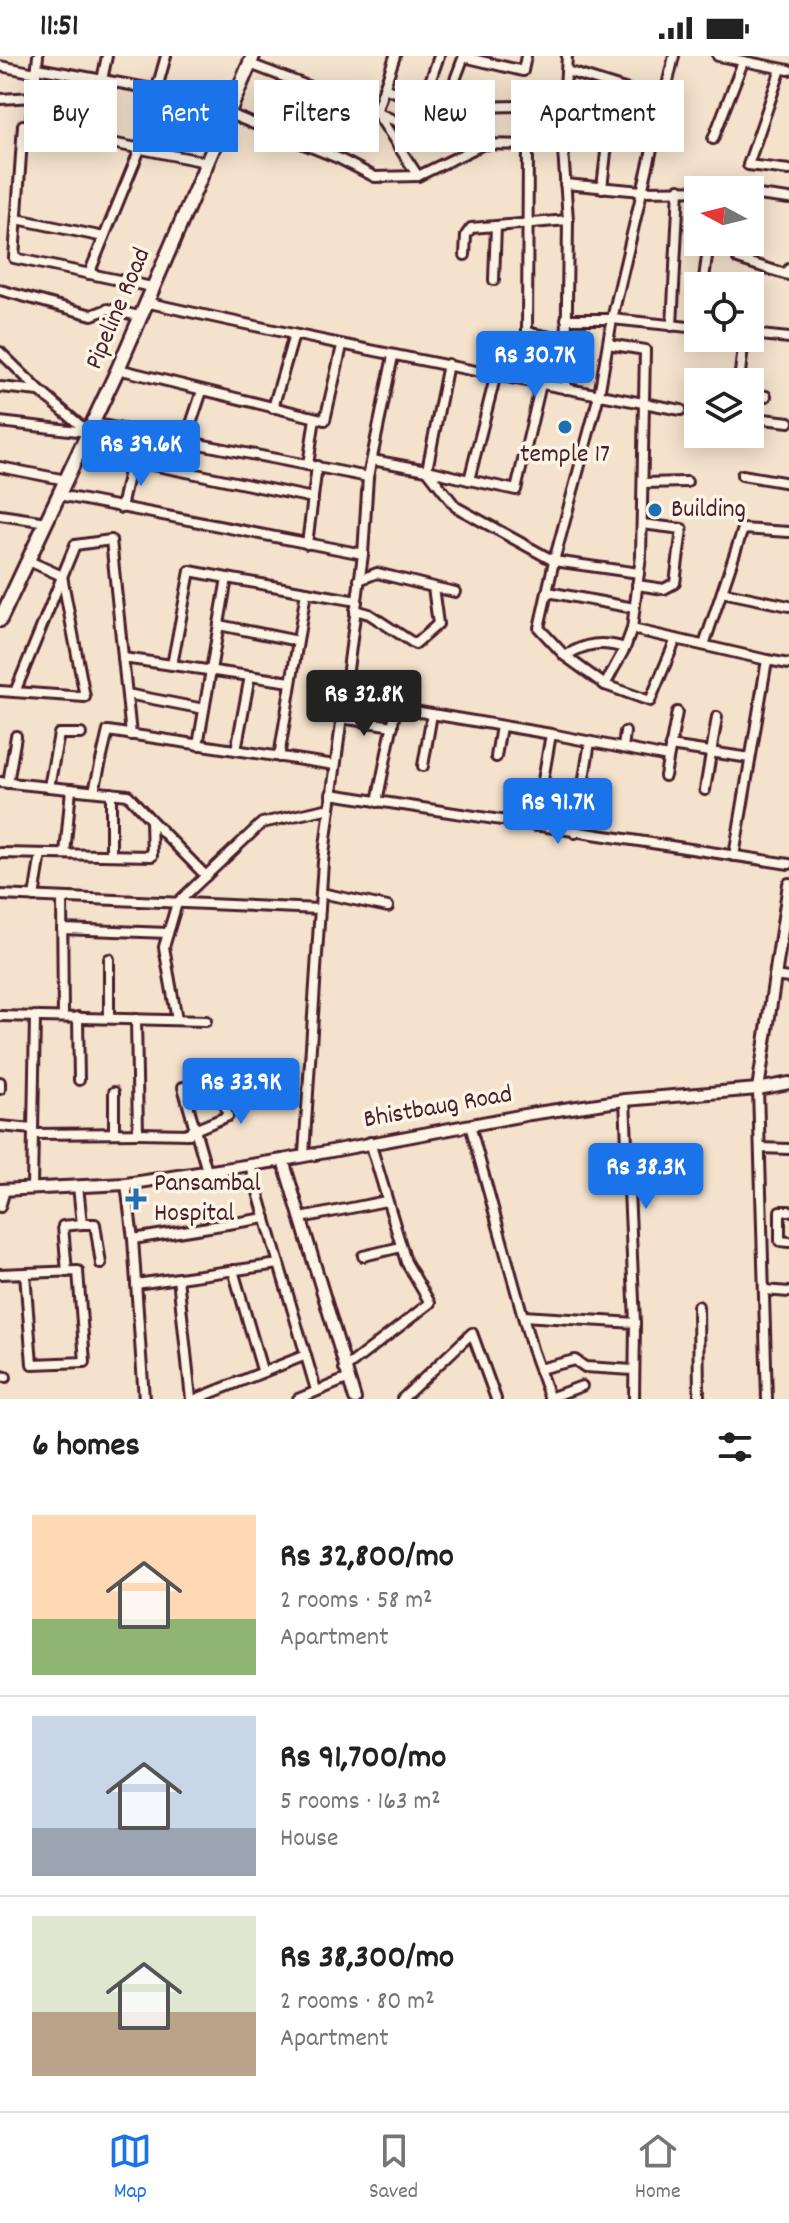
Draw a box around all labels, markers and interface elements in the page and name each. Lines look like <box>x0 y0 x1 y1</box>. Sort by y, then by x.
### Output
text: 11:51 <box>40 7 79 50</box>
chip: Buy <box>24 80 117 152</box>
chip: Rent <box>133 80 238 152</box>
chip: Filters <box>254 80 379 152</box>
chip: New <box>395 80 495 152</box>
chip: Apartment <box>511 80 684 152</box>
north arrow <box>684 176 764 256</box>
map controls <box>684 176 764 448</box>
street label: Pipeline Road <box>77 242 161 376</box>
button: locate <box>684 272 764 352</box>
pin: Rs 30.7K <box>452 331 618 399</box>
text: Rs 30.7K <box>494 338 576 375</box>
button: layers <box>684 368 764 448</box>
marker: temple 17 <box>556 418 574 436</box>
pin: Rs 39.6K <box>58 420 224 488</box>
text: Rs 39.6K <box>100 427 182 464</box>
place label: temple 17 <box>520 437 610 474</box>
place label: Building <box>671 492 746 529</box>
marker: Building <box>646 501 664 519</box>
pin: Rs 32.8K <box>281 670 447 738</box>
text: Rs 32.8K <box>324 677 404 714</box>
pin: Rs 91.7K <box>475 778 641 846</box>
text: Rs 91.7K <box>521 785 595 822</box>
pin: Rs 33.9K <box>158 1058 324 1126</box>
text: Rs 33.9K <box>201 1065 281 1102</box>
street label: Bhistbaug Road <box>361 1077 515 1139</box>
pin: Rs 38.3K <box>563 1143 729 1211</box>
text: Rs 38.3K <box>606 1150 686 1187</box>
place label: Pansambal Hospital <box>154 1166 261 1233</box>
marker: Pansambal Hospital <box>125 1188 147 1210</box>
text: 6 homes <box>32 1423 140 1472</box>
icon: filters <box>713 1425 757 1469</box>
text: Rs 32,800/mo <box>280 1534 454 1583</box>
icon: home <box>96 1547 192 1643</box>
text: 2 rooms · 58 m² <box>280 1583 433 1620</box>
text: Apartment <box>280 1620 389 1657</box>
text: Rs 91,700/mo <box>280 1735 446 1784</box>
icon: home <box>96 1748 192 1844</box>
text: 5 rooms · 163 m² <box>280 1784 441 1821</box>
text: House <box>280 1821 338 1858</box>
text: Rs 38,300/mo <box>280 1935 454 1984</box>
icon: home <box>96 1948 192 2044</box>
text: 2 rooms · 80 m² <box>280 1984 435 2021</box>
text: Apartment <box>280 2021 389 2058</box>
tab: Map <box>108 2129 152 2208</box>
tab: Saved <box>369 2129 418 2208</box>
tab: Home <box>635 2129 681 2208</box>

